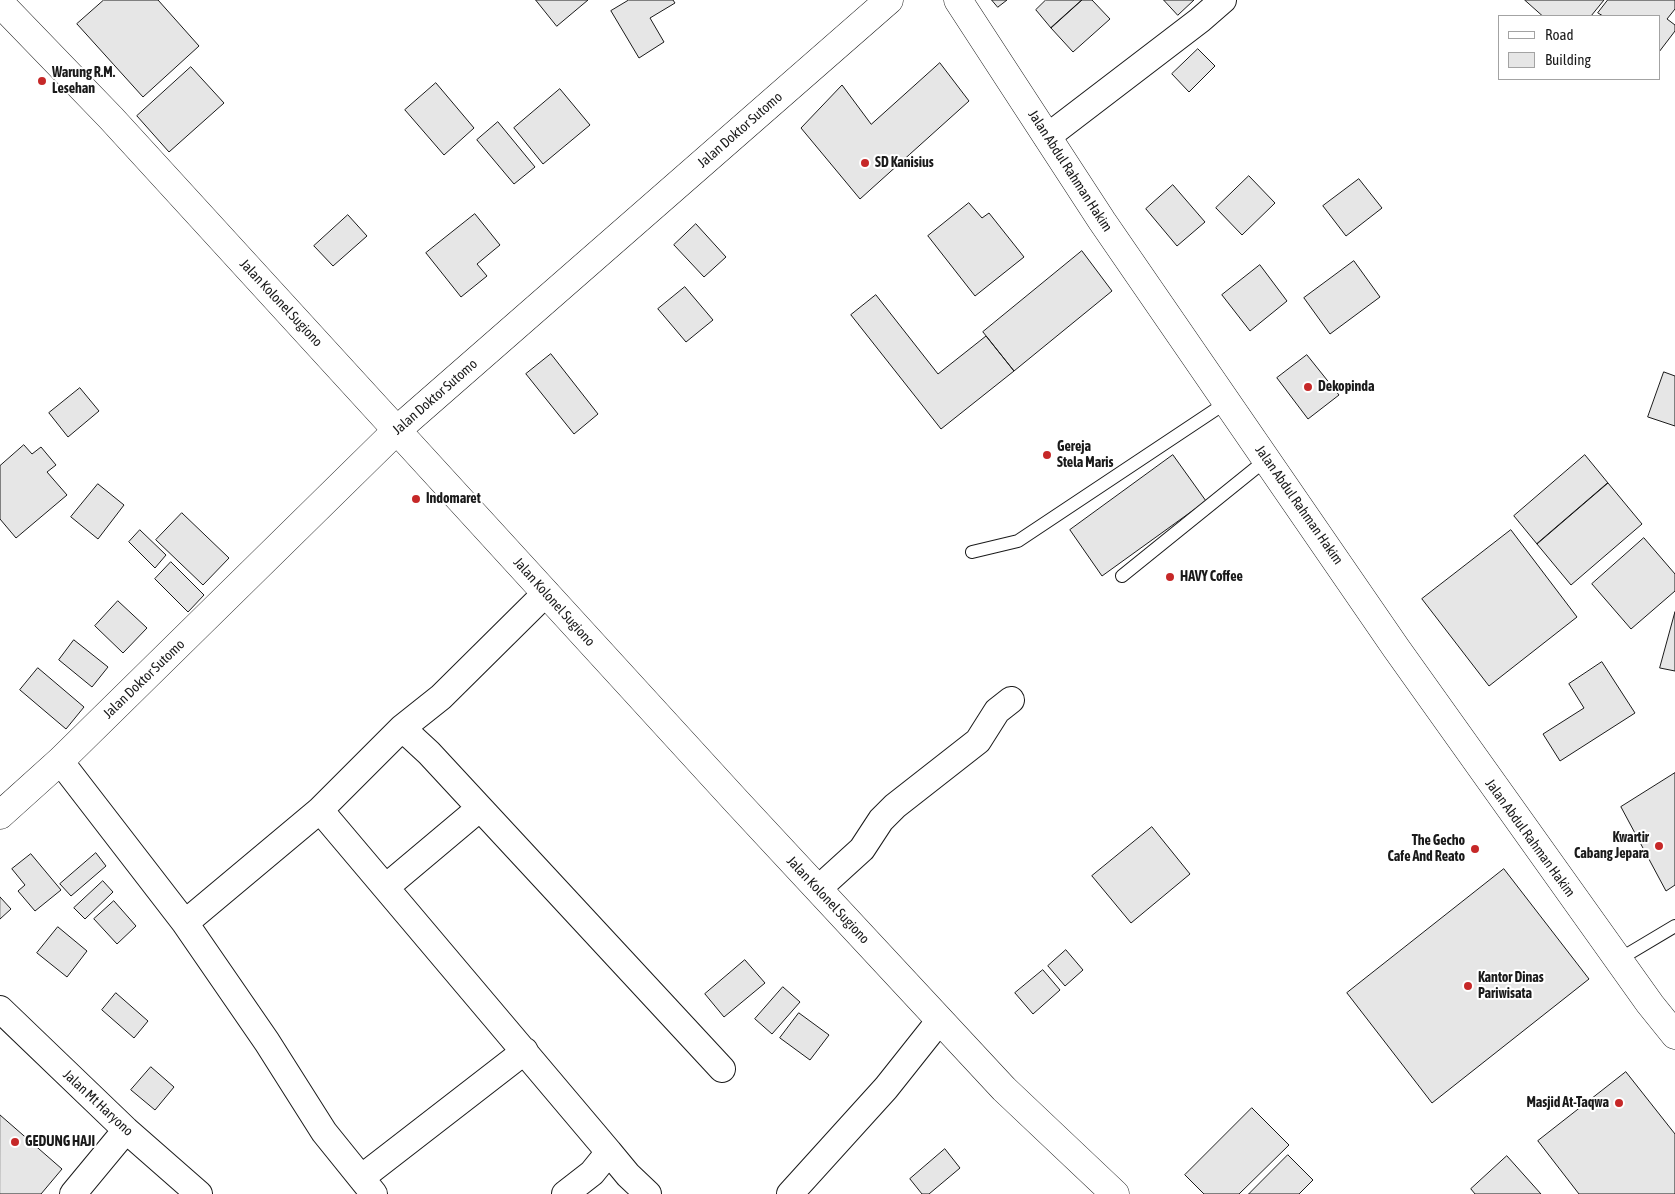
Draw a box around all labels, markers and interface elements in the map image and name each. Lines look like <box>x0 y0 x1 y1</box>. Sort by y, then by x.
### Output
legend <box>1498 15 1660 80</box>
text: Road <box>1545 26 1574 43</box>
text: Building <box>1545 51 1591 68</box>
place label: Warung R.M. Lesehan <box>52 65 115 98</box>
marker: Warung R.M. Lesehan <box>36 75 48 87</box>
street label: Jalan Doktor Sutomo <box>694 89 786 171</box>
street label: Jalan Abdul Rahman Hakim <box>1024 107 1116 235</box>
place label: SD Kanisius <box>875 155 934 171</box>
marker: SD Kanisius <box>859 157 871 169</box>
street label: Jalan Kolonel Sugiono <box>236 256 326 350</box>
street label: Jalan Doktor Sutomo <box>389 356 481 438</box>
place label: Dekopinda <box>1318 379 1374 395</box>
marker: Dekopinda <box>1302 381 1314 393</box>
place label: Gereja Stela Maris <box>1057 439 1113 472</box>
street label: Jalan Abdul Rahman Hakim <box>1251 442 1347 568</box>
marker: Gereja Stela Maris <box>1041 449 1053 461</box>
place label: Indomaret <box>426 491 481 507</box>
marker: Indomaret <box>410 493 422 505</box>
street label: Jalan Kolonel Sugiono <box>510 554 598 650</box>
place label: HAVY Coffee <box>1180 569 1243 585</box>
marker: HAVY Coffee <box>1164 571 1176 583</box>
street label: Jalan Doktor Sutomo <box>100 636 188 722</box>
street label: Jalan Abdul Rahman Hakim <box>1482 776 1578 900</box>
place label: Kwartir Cabang Jepara <box>1574 830 1649 862</box>
place label: The Gecho Cafe And Reato <box>1388 833 1465 866</box>
marker: Kwartir Cabang Jepara <box>1653 840 1665 852</box>
marker: The Gecho Cafe And Reato <box>1469 843 1481 855</box>
street label: Jalan Kolonel Sugiono <box>783 853 873 947</box>
place label: Kantor Dinas Pariwisata <box>1478 970 1544 1002</box>
marker: Kantor Dinas Pariwisata <box>1462 980 1474 992</box>
street label: Jalan Mt Haryono <box>60 1066 136 1140</box>
place label: Masjid At-Taqwa <box>1526 1095 1609 1111</box>
marker: Masjid At-Taqwa <box>1613 1097 1625 1109</box>
place label: GEDUNG HAJI <box>25 1134 95 1150</box>
marker: GEDUNG HAJI <box>9 1136 21 1148</box>

